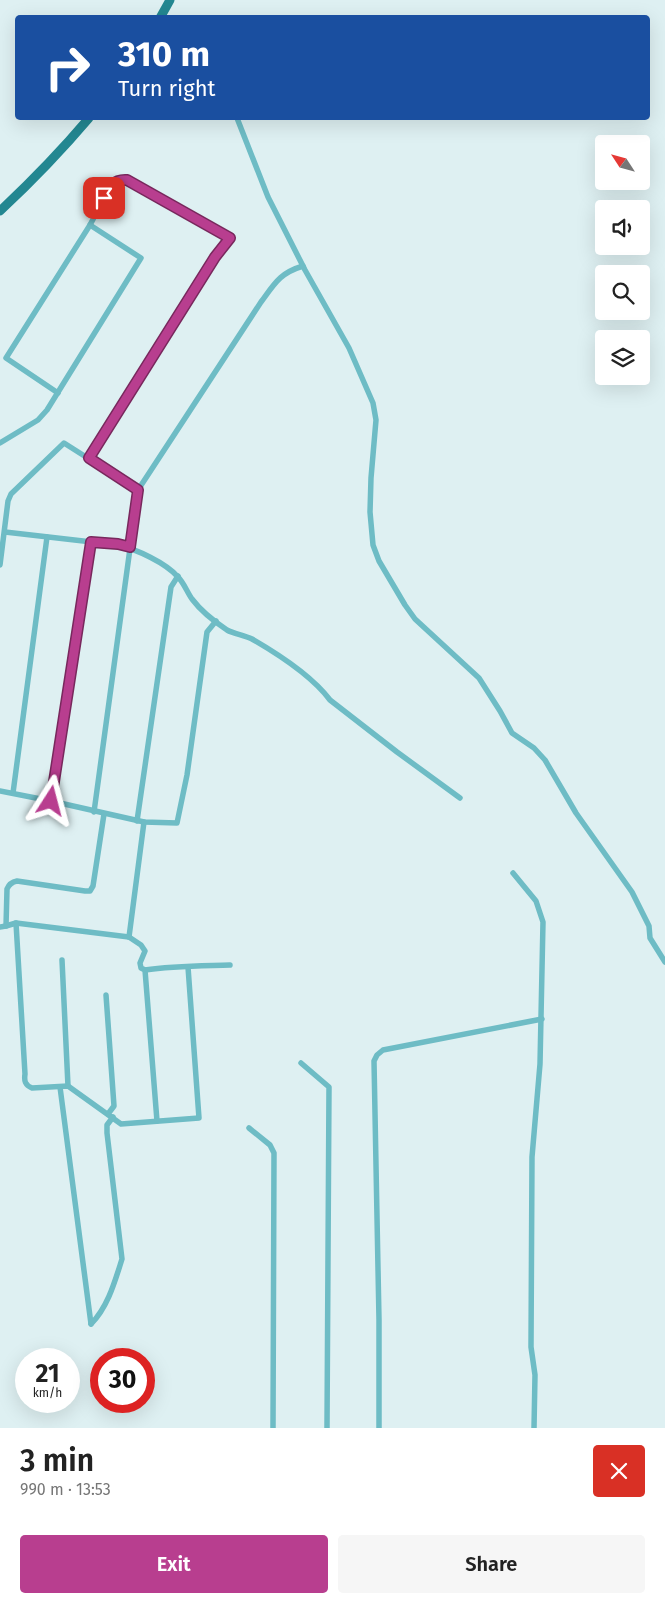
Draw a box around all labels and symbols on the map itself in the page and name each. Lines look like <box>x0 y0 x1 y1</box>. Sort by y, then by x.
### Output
north arrow <box>595 135 650 190</box>
pin <box>83 177 125 219</box>
position arrow <box>24 774 76 826</box>
speed limit sign: 30 <box>90 1348 155 1413</box>

